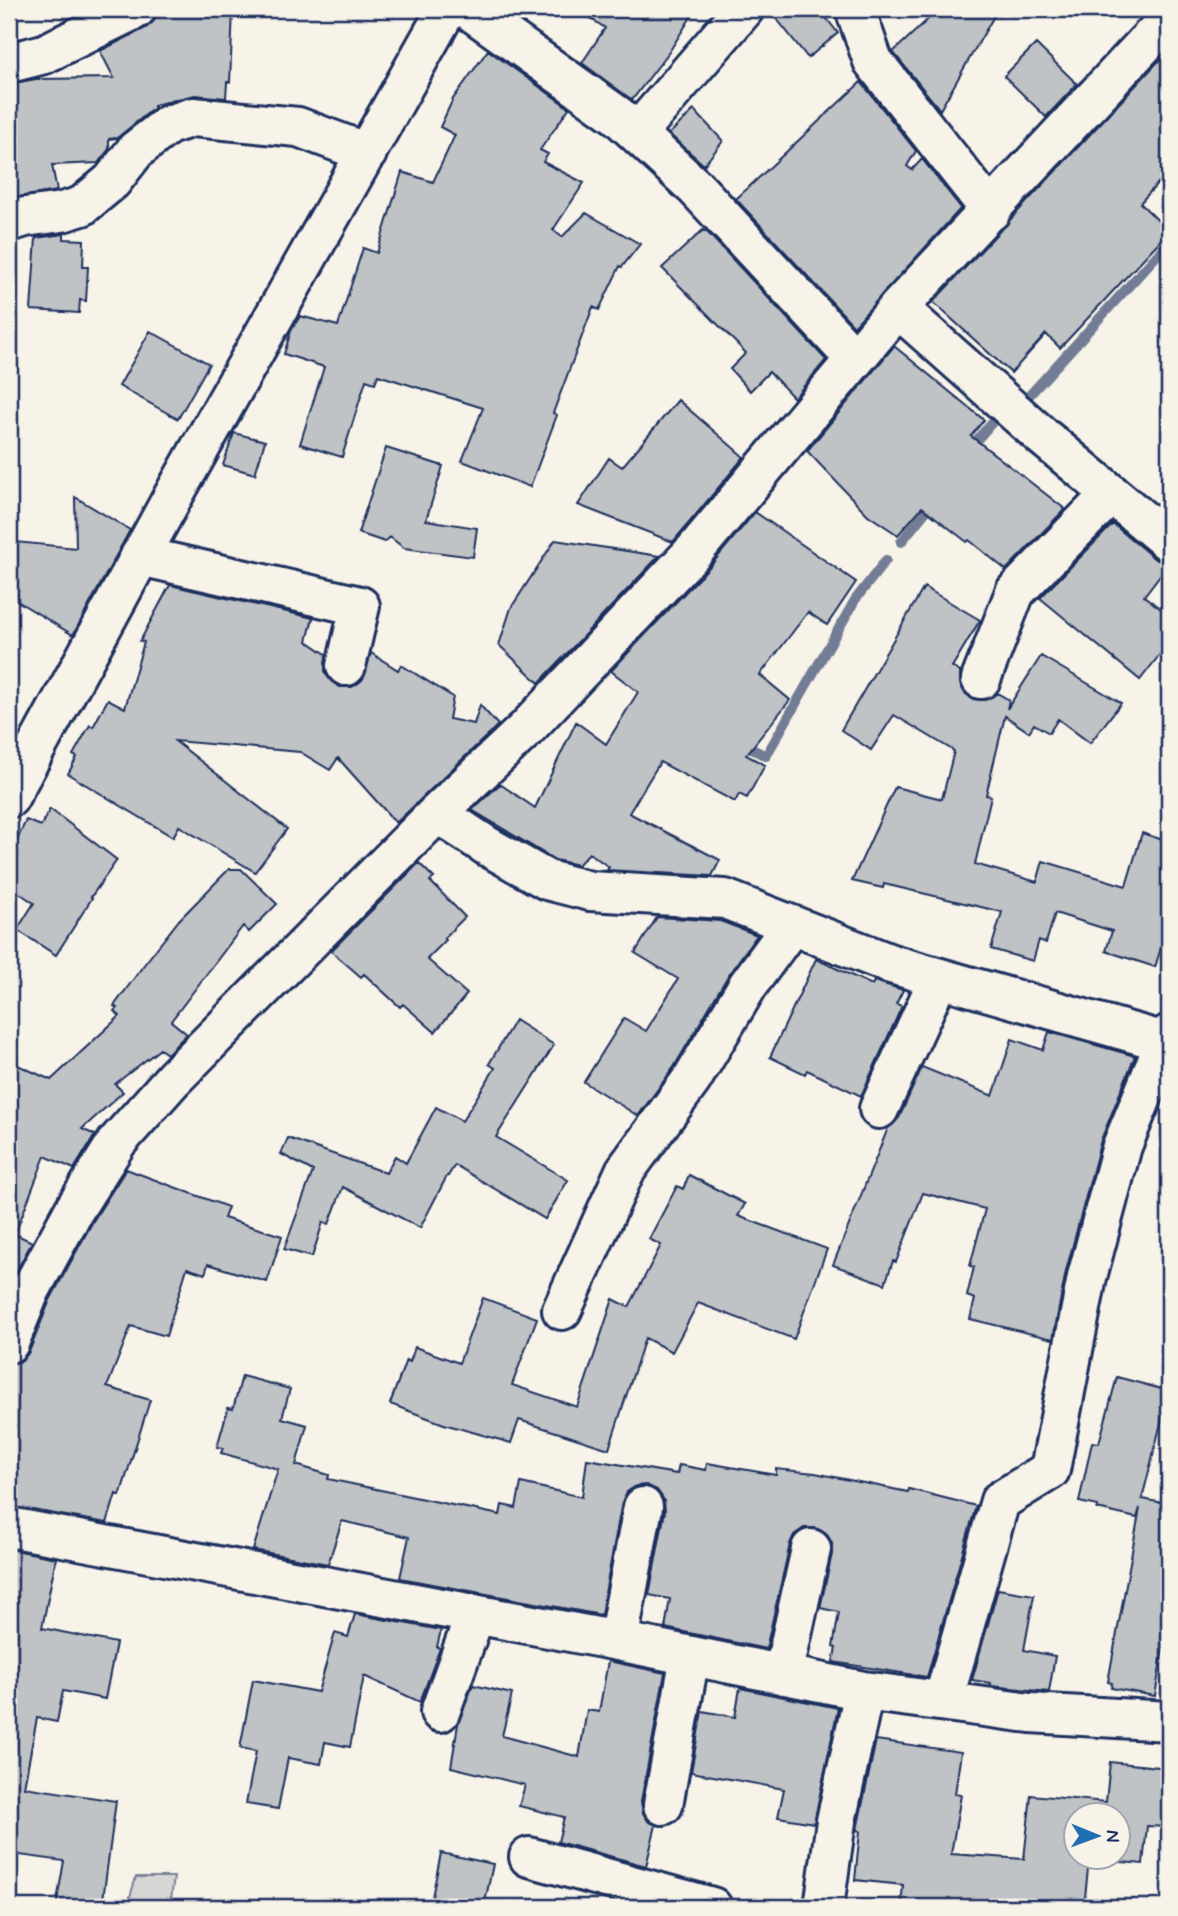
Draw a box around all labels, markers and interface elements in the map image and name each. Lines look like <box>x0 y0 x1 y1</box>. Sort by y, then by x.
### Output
north arrow <box>1062 1800 1132 1870</box>
text: N <box>1100 1830 1125 1843</box>

